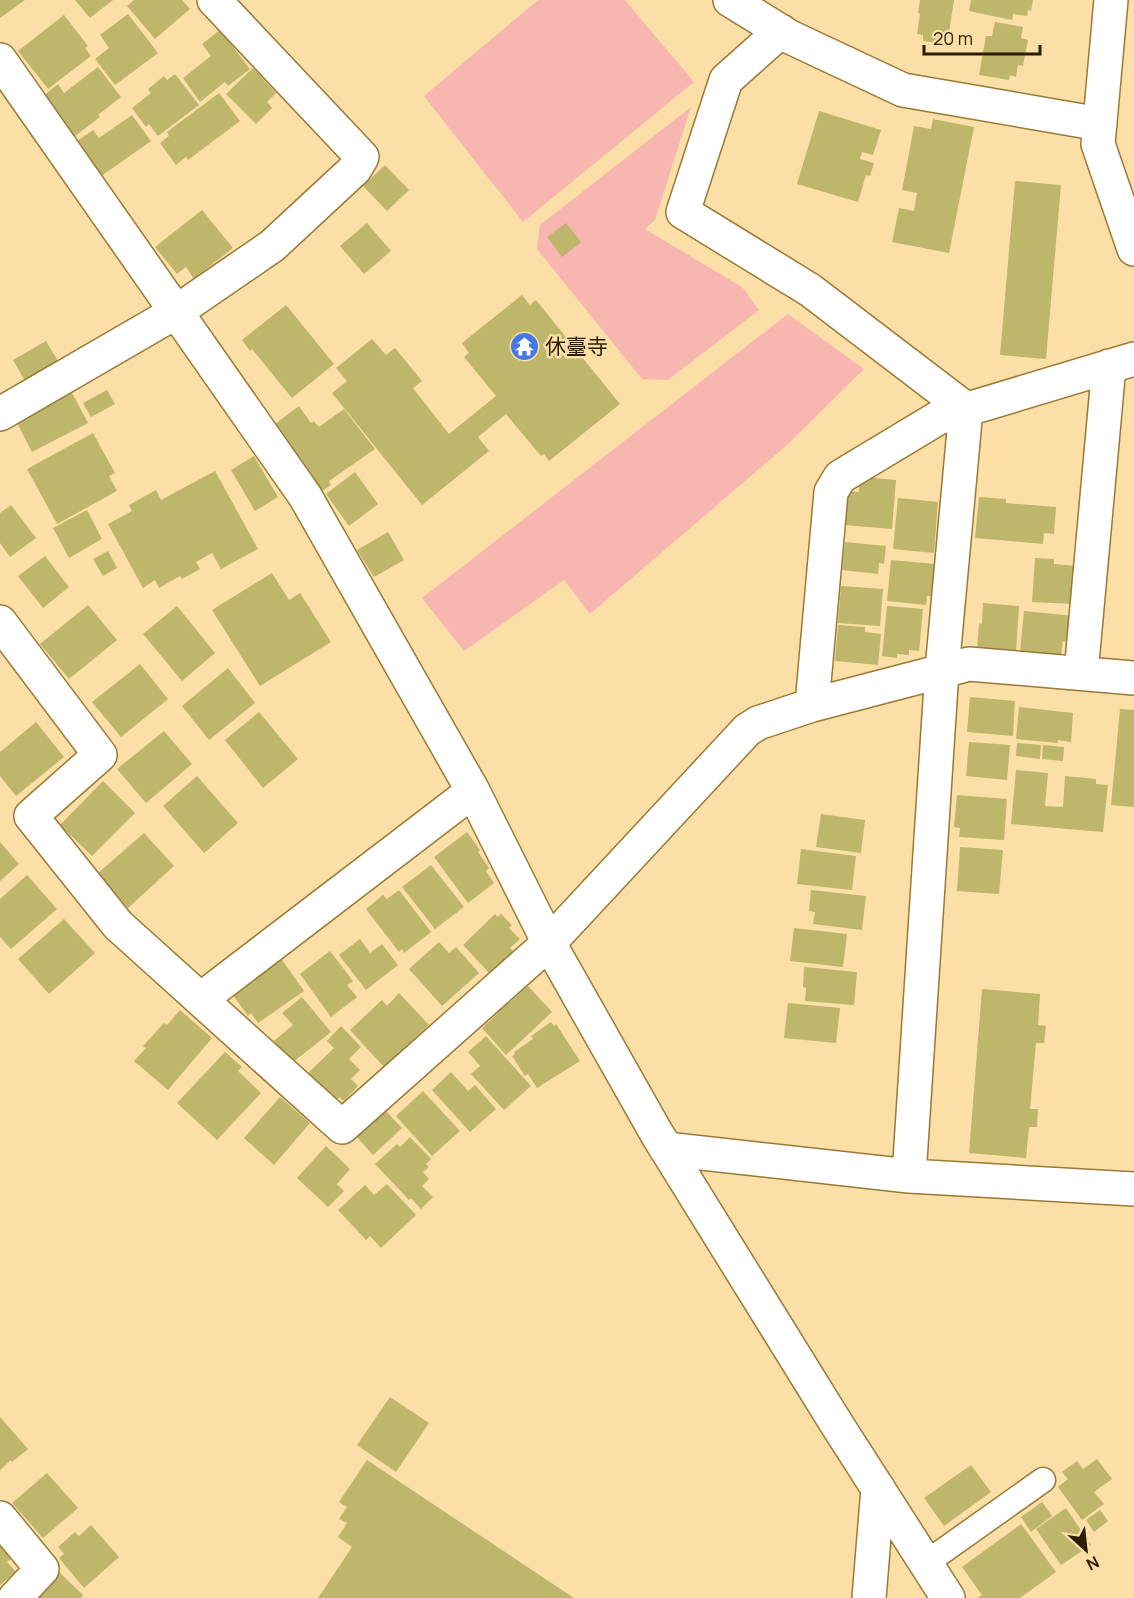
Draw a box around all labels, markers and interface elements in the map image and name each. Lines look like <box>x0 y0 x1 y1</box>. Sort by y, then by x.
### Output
scale bar <box>924 18 1040 56</box>
text: 20 m <box>933 26 973 50</box>
temple icon: 休臺寺 <box>508 330 540 362</box>
place label: 休臺寺 <box>545 332 608 360</box>
north arrow <box>1056 1520 1116 1580</box>
text: N <box>1083 1551 1103 1576</box>

